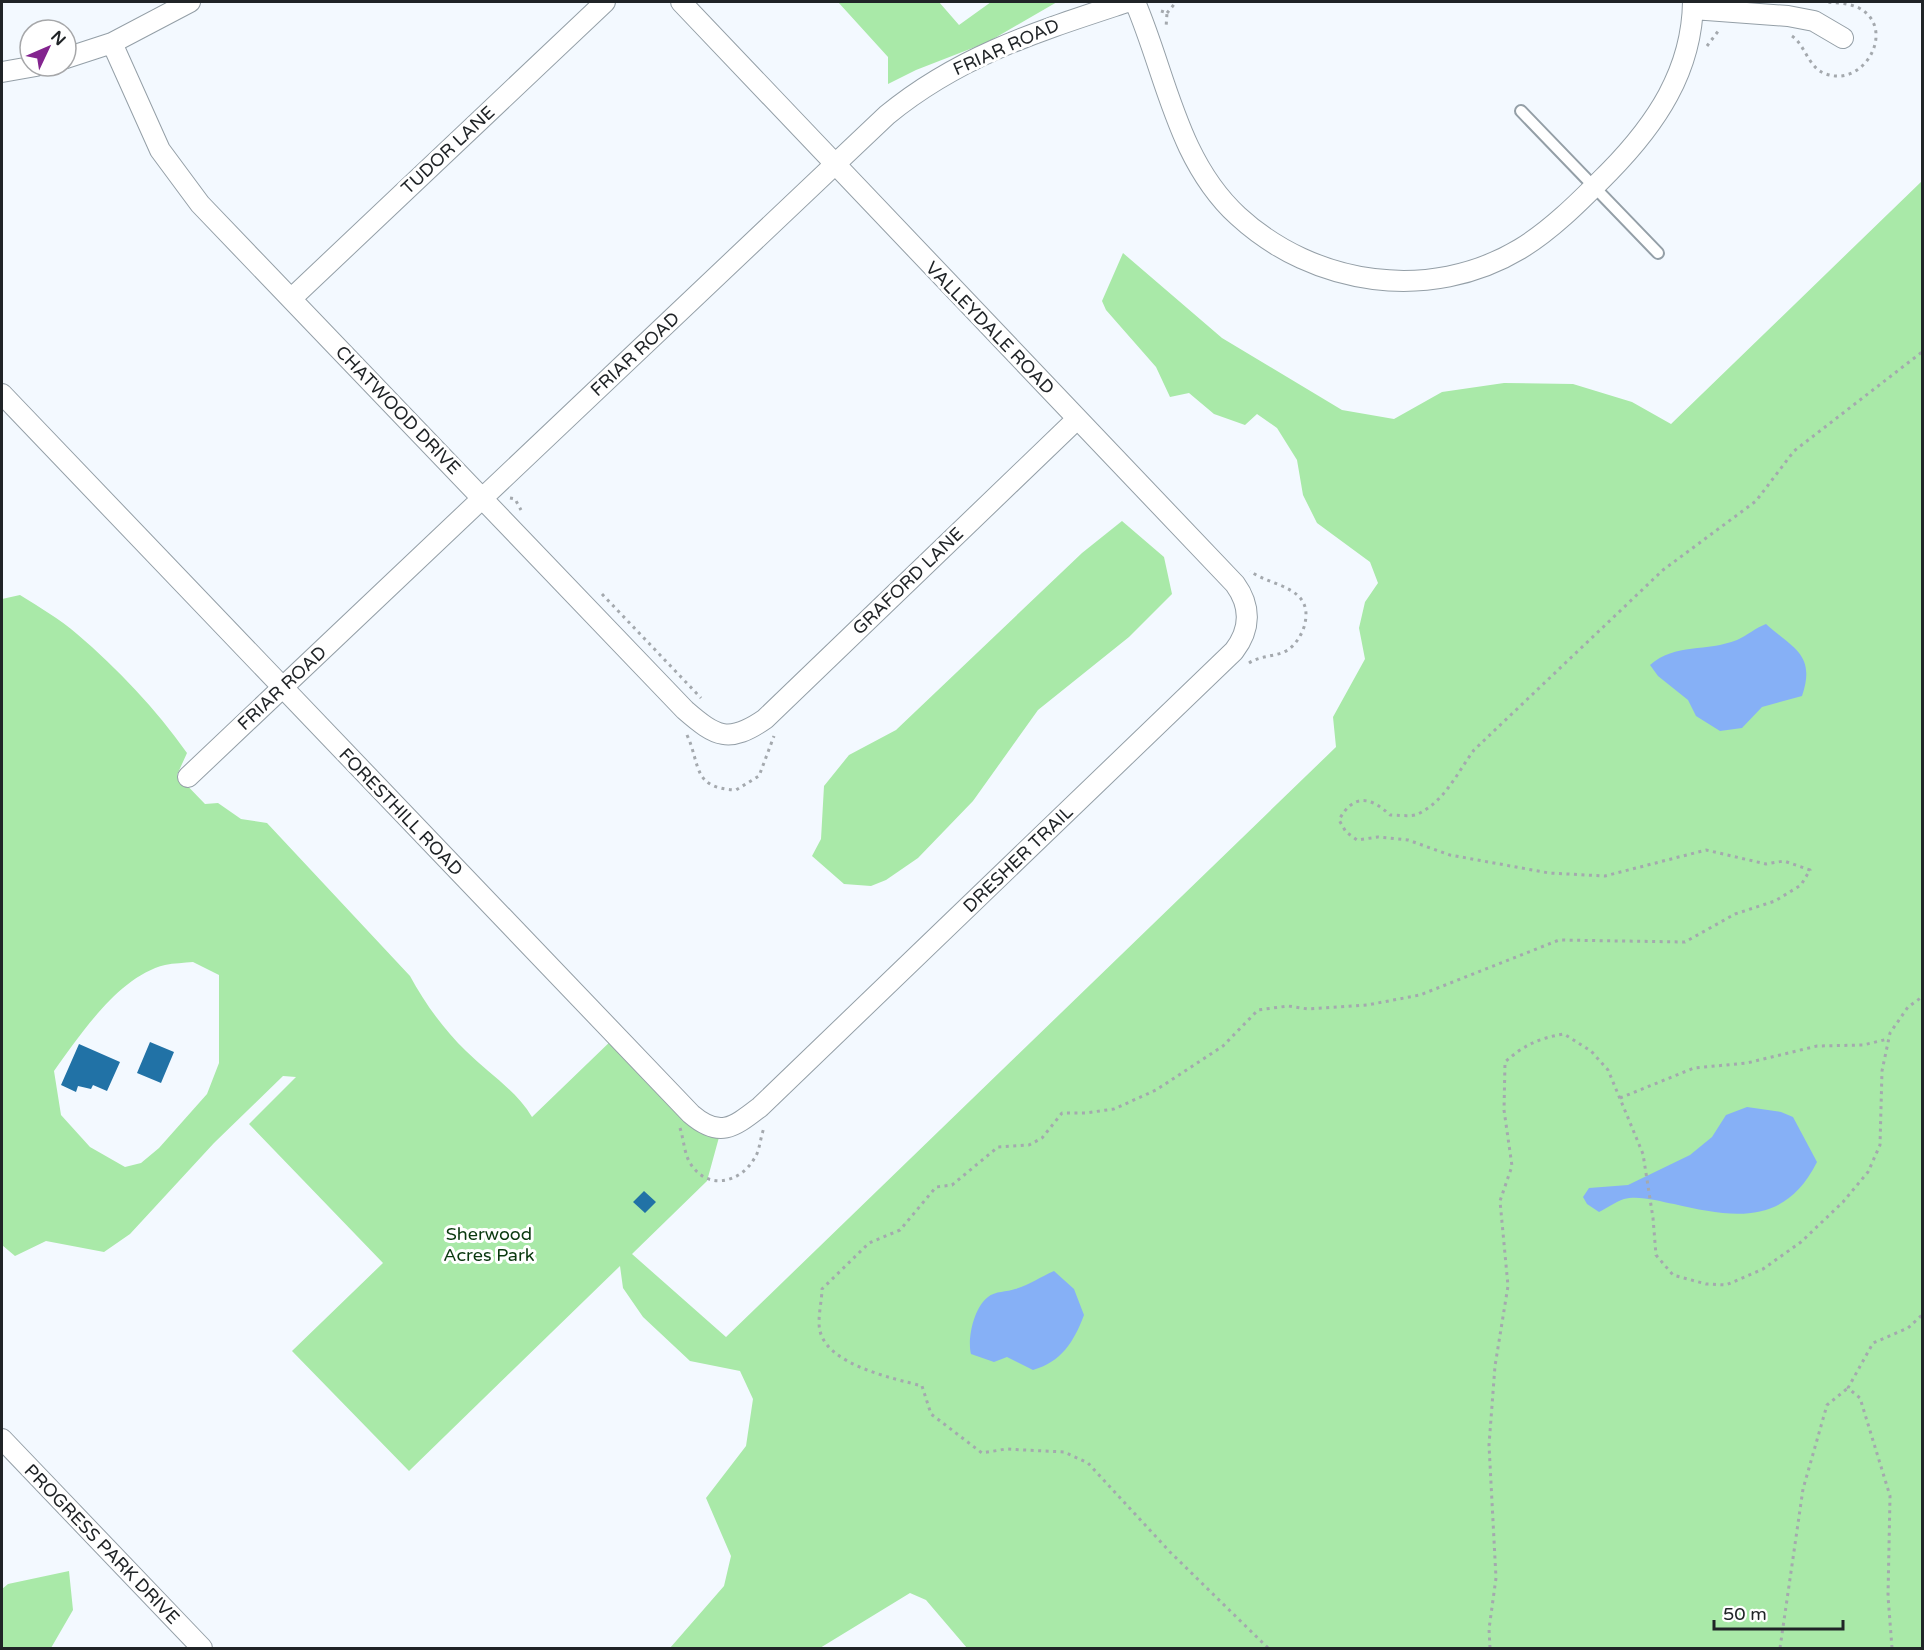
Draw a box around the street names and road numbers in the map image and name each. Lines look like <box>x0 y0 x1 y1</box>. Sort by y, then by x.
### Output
street label: FRIAR ROAD <box>949 14 1063 80</box>
street label: TUDOR LANE <box>397 101 499 199</box>
street label: VALLEYDALE ROAD <box>921 257 1059 399</box>
street label: FRIAR ROAD <box>586 307 684 401</box>
street label: CHATWOOD DRIVE <box>331 341 465 479</box>
street label: GRAFORD LANE <box>848 523 968 639</box>
street label: FRIAR ROAD <box>233 641 331 735</box>
street label: FORESTHILL ROAD <box>334 744 468 880</box>
street label: DRESHER TRAIL <box>958 801 1078 917</box>
street label: PROGRESS PARK DRIVE <box>20 1459 184 1629</box>

